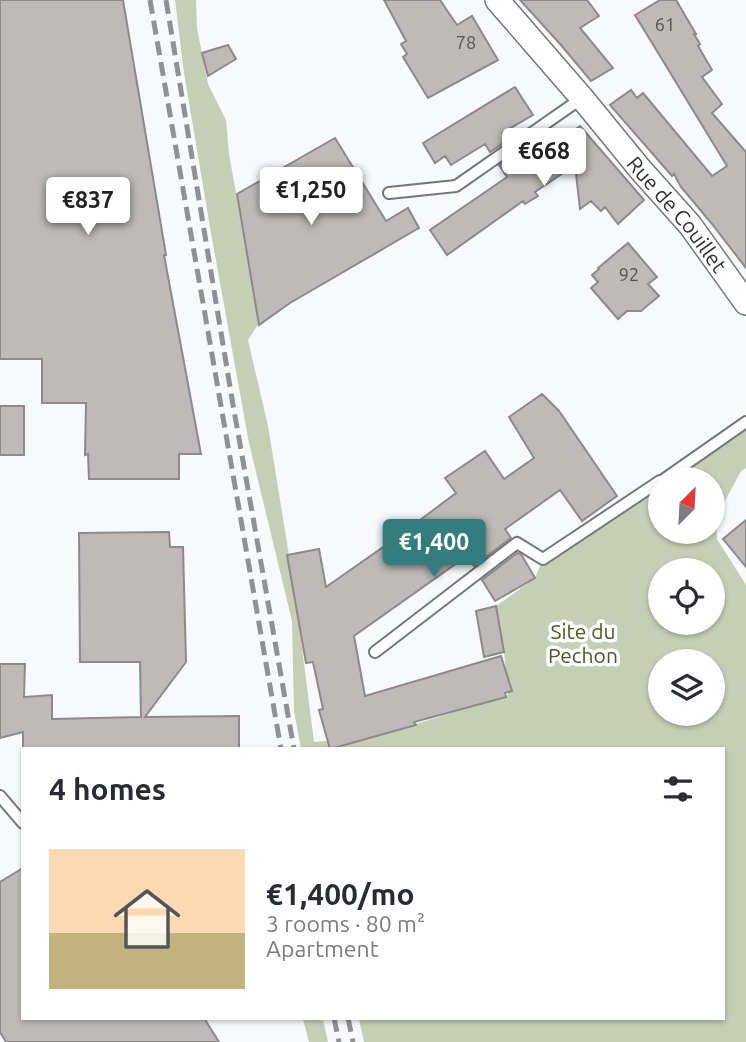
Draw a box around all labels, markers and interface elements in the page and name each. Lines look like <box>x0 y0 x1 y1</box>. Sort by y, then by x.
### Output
house number: 61 <box>655 14 675 34</box>
house number: 78 <box>456 32 476 52</box>
pin: €668 <box>503 128 585 188</box>
text: €668 <box>518 138 570 163</box>
street label: Rue de Couillet <box>622 151 732 277</box>
pin: €1,250 <box>254 168 368 227</box>
pin: €837 <box>47 177 129 237</box>
text: €1,250 <box>276 177 346 202</box>
text: €837 <box>62 187 114 212</box>
house number: 92 <box>619 264 639 284</box>
north arrow <box>648 467 724 544</box>
map controls <box>648 467 725 726</box>
pin: €1,400 <box>377 520 491 579</box>
text: €1,400 <box>399 529 469 554</box>
button: locate <box>648 558 725 635</box>
park label: Site du Pechon <box>548 619 618 667</box>
button: layers <box>648 649 725 726</box>
icon: filters <box>659 770 697 808</box>
text: 4 homes <box>49 772 166 806</box>
icon: home <box>105 877 189 961</box>
text: €1,400/mo <box>266 877 415 911</box>
text: 3 rooms · 80 m² <box>266 911 425 936</box>
text: Apartment <box>266 936 379 961</box>

